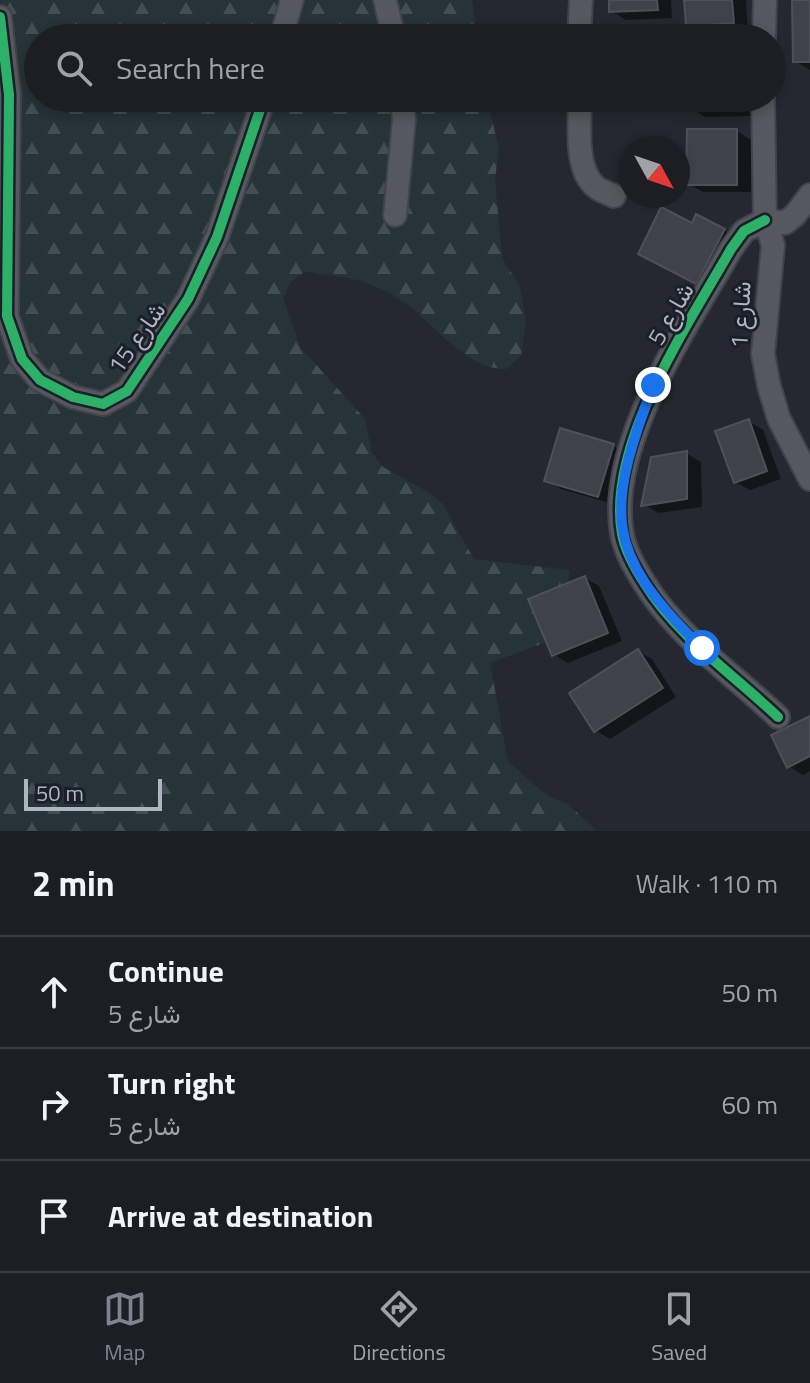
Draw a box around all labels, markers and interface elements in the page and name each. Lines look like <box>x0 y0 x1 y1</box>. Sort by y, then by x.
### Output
search box <box>24 24 786 112</box>
text: Search here <box>116 45 265 91</box>
icon: search <box>52 46 96 90</box>
north arrow <box>618 136 690 208</box>
street label: شارع 5 <box>638 275 702 352</box>
street label: شارع 1 <box>720 281 760 349</box>
street label: شارع 15 <box>98 294 174 381</box>
route end <box>635 367 671 403</box>
route start <box>684 630 720 666</box>
scale bar <box>24 775 162 811</box>
text: 50 m <box>36 776 84 810</box>
text: 2 min <box>32 857 115 909</box>
text: Walk · 110 m <box>636 864 778 903</box>
text: Continue <box>108 948 224 994</box>
icon: ahead <box>32 970 76 1014</box>
text: 50 m <box>721 973 778 1012</box>
text: شارع 5 <box>108 994 181 1033</box>
text: Turn right <box>108 1060 236 1106</box>
icon: right <box>32 1082 76 1126</box>
text: 60 m <box>721 1085 778 1124</box>
text: شارع 5 <box>108 1106 181 1145</box>
text: Arrive at destination <box>108 1193 373 1239</box>
icon: arrive <box>32 1194 76 1238</box>
tab: Map <box>103 1287 147 1369</box>
tab: Directions <box>352 1287 446 1369</box>
tab: Saved <box>651 1287 707 1369</box>

